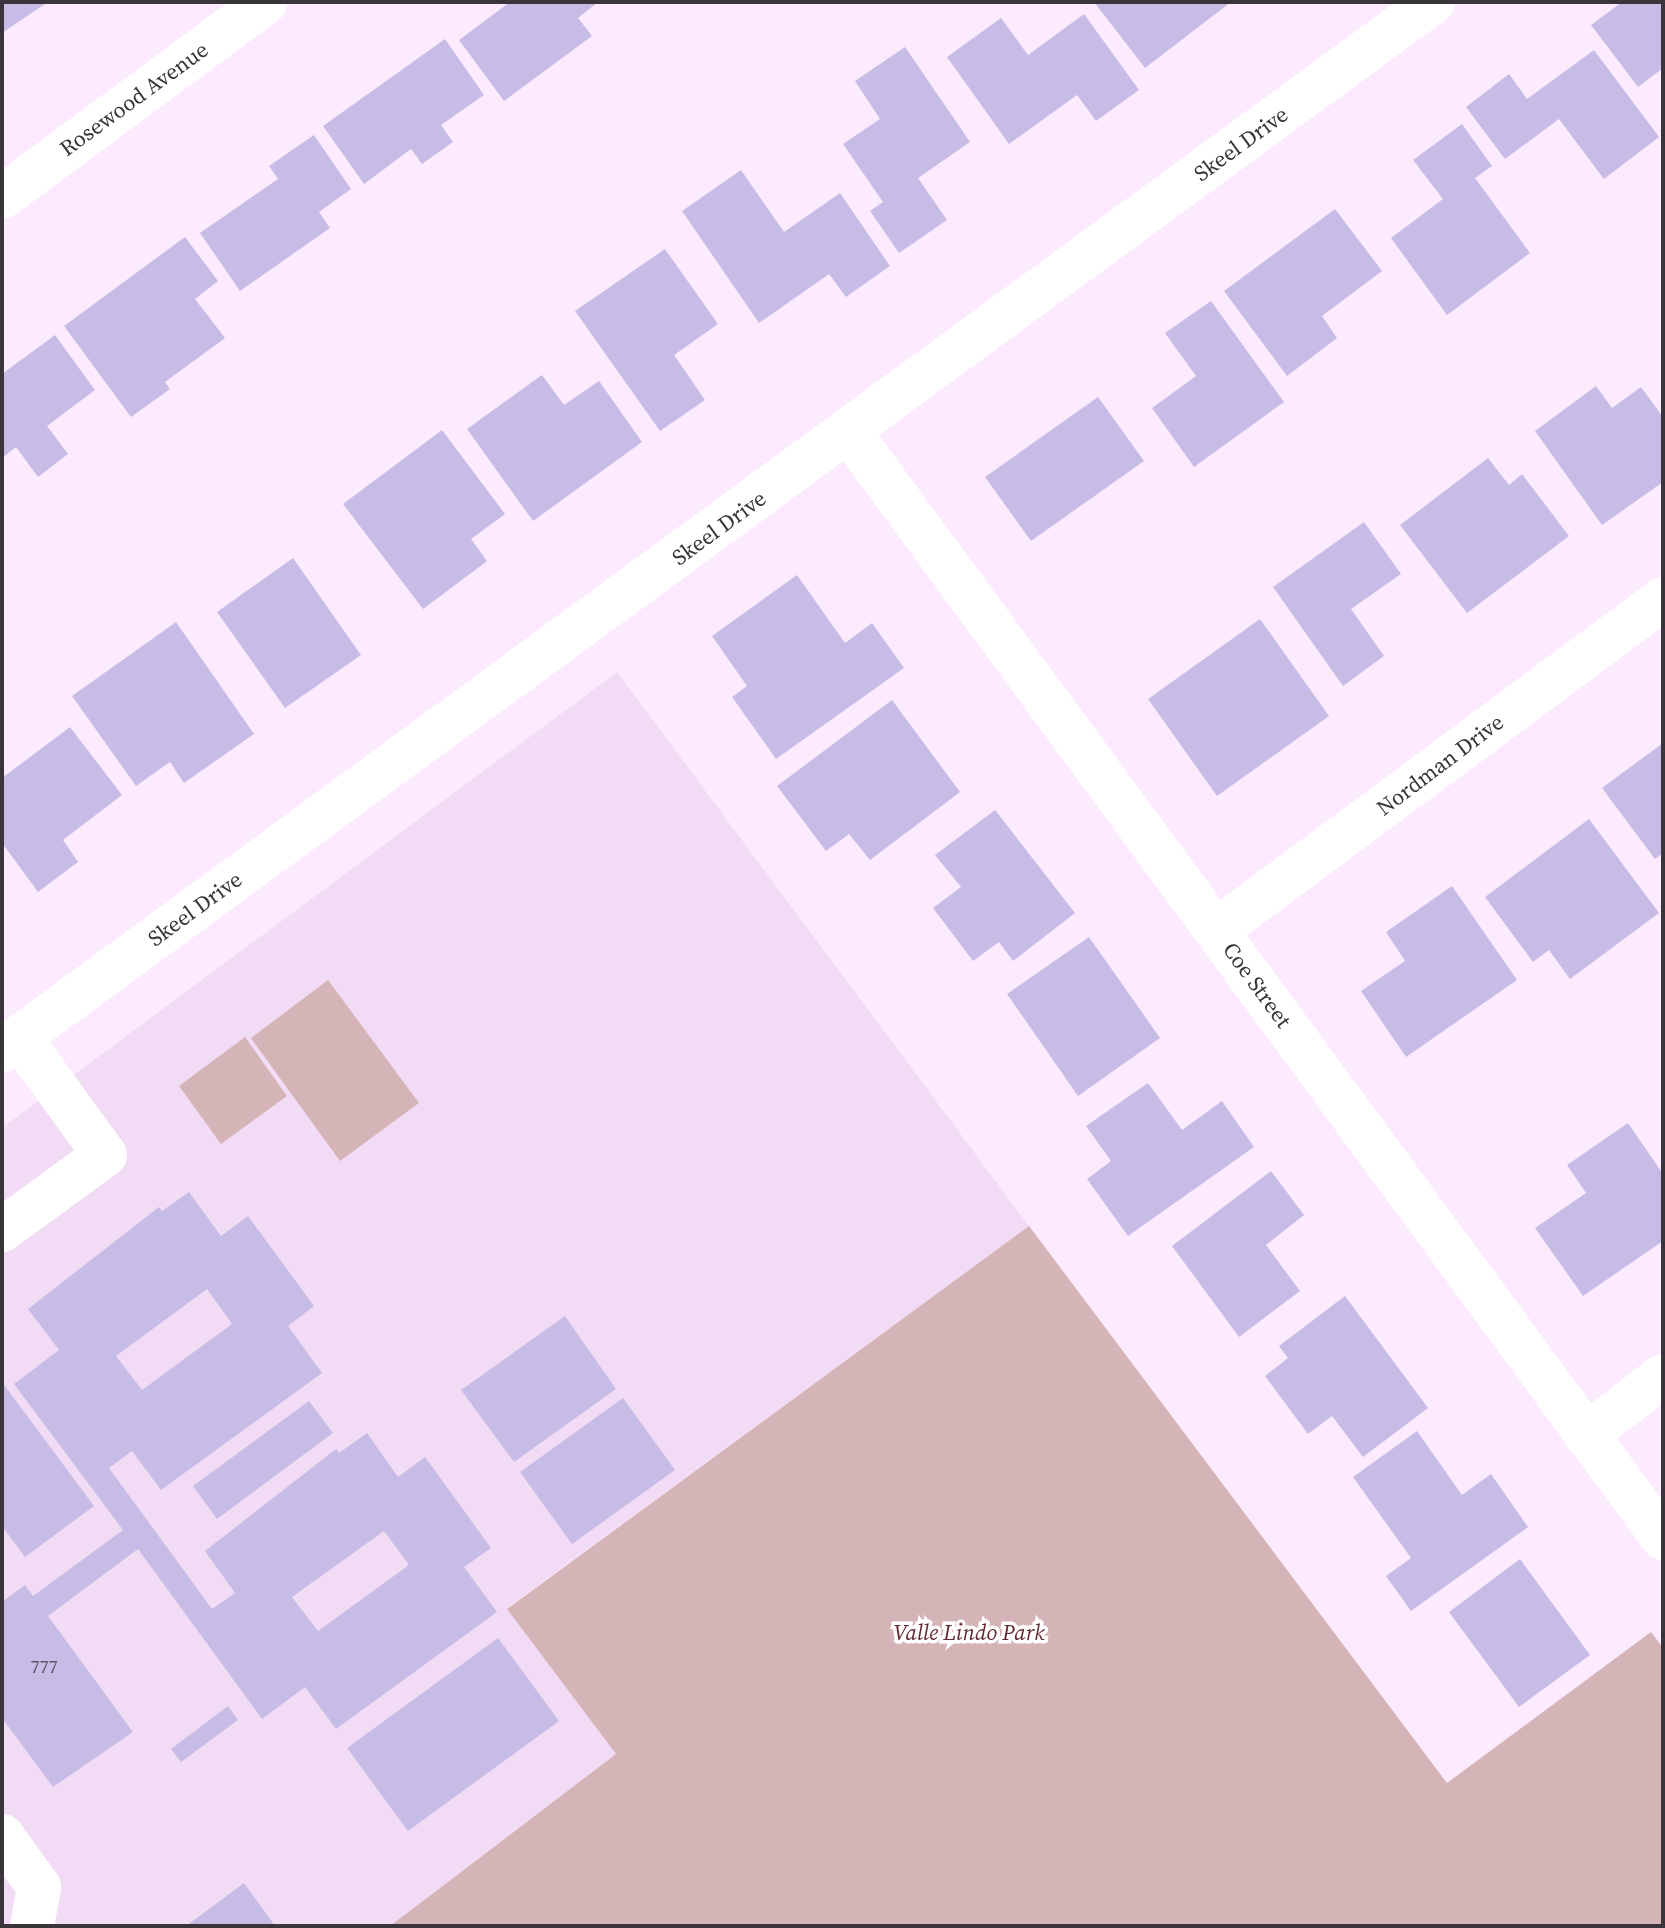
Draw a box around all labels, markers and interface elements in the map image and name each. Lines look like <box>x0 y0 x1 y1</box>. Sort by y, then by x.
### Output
street label: Rosewood Avenue <box>55 36 213 162</box>
street label: Skeel Drive <box>1189 101 1293 187</box>
street label: Skeel Drive <box>667 485 771 571</box>
street label: Nordman Drive <box>1371 709 1509 821</box>
street label: Skeel Drive <box>143 866 247 952</box>
street label: Coe Street <box>1217 937 1297 1033</box>
park label: Valle Lindo Park <box>893 1620 1045 1646</box>
house number: 777 <box>31 1656 57 1678</box>

